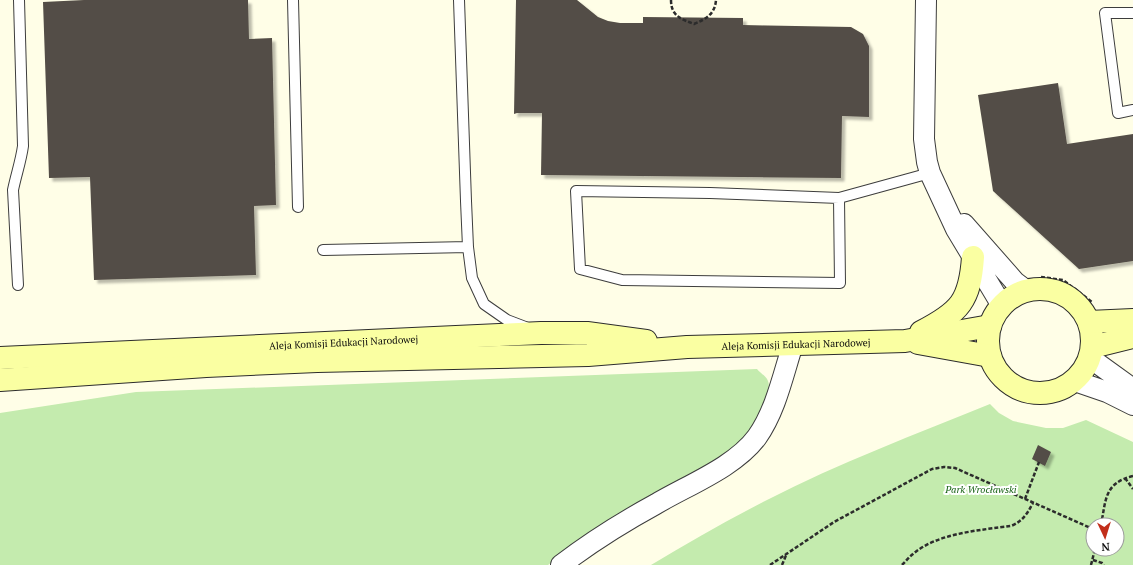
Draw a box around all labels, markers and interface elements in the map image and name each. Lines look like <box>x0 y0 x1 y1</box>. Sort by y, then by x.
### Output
street label: Aleja Komisji Edukacji Narodowej <box>269 332 419 352</box>
street label: Aleja Komisji Edukacji Narodowej <box>721 335 871 353</box>
park label: Park Wrocławski <box>944 483 1017 496</box>
north arrow <box>1085 517 1125 557</box>
text: N <box>1100 540 1110 554</box>

